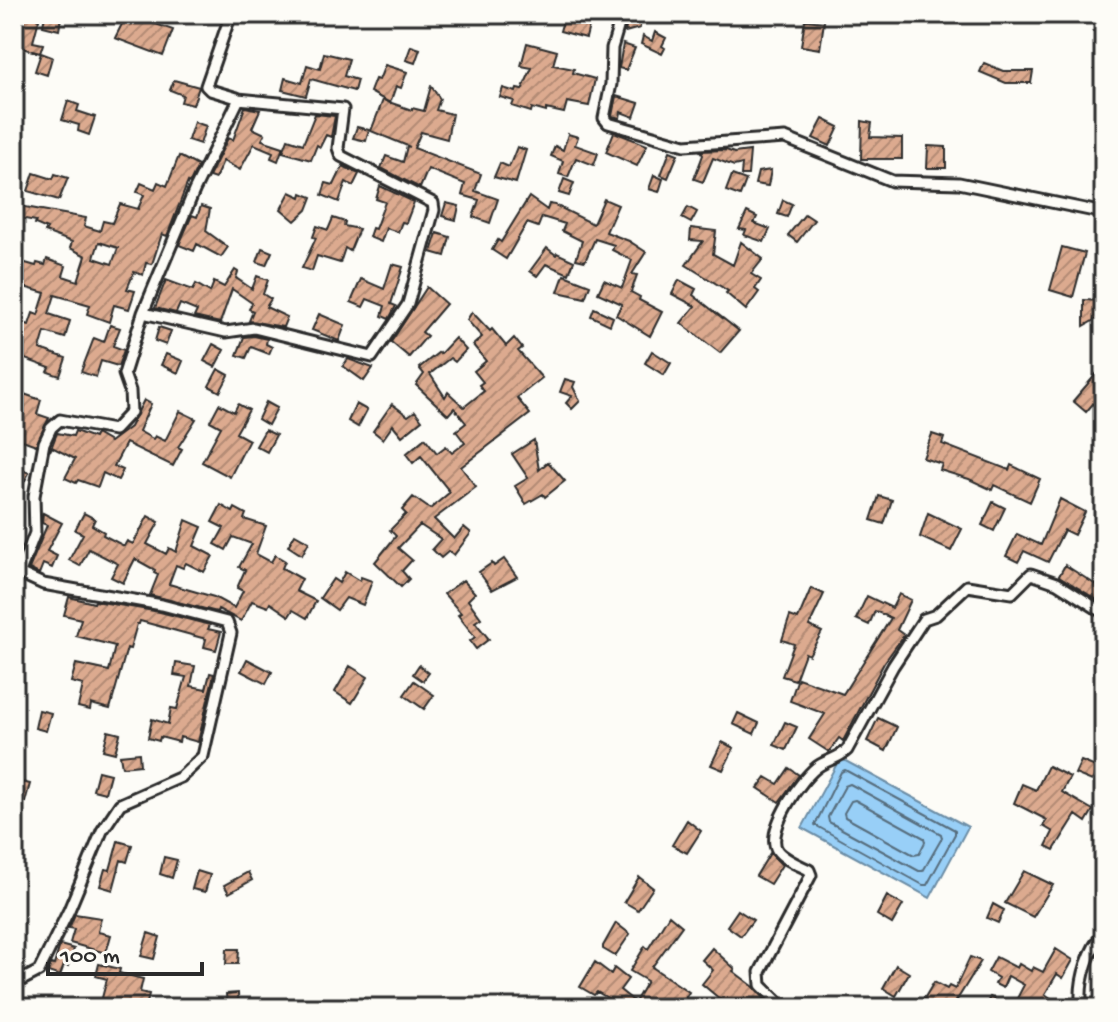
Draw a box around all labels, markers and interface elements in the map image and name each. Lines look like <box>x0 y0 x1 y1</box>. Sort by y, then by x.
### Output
scale bar <box>48 926 202 976</box>
text: 100 m <box>59 943 120 972</box>

